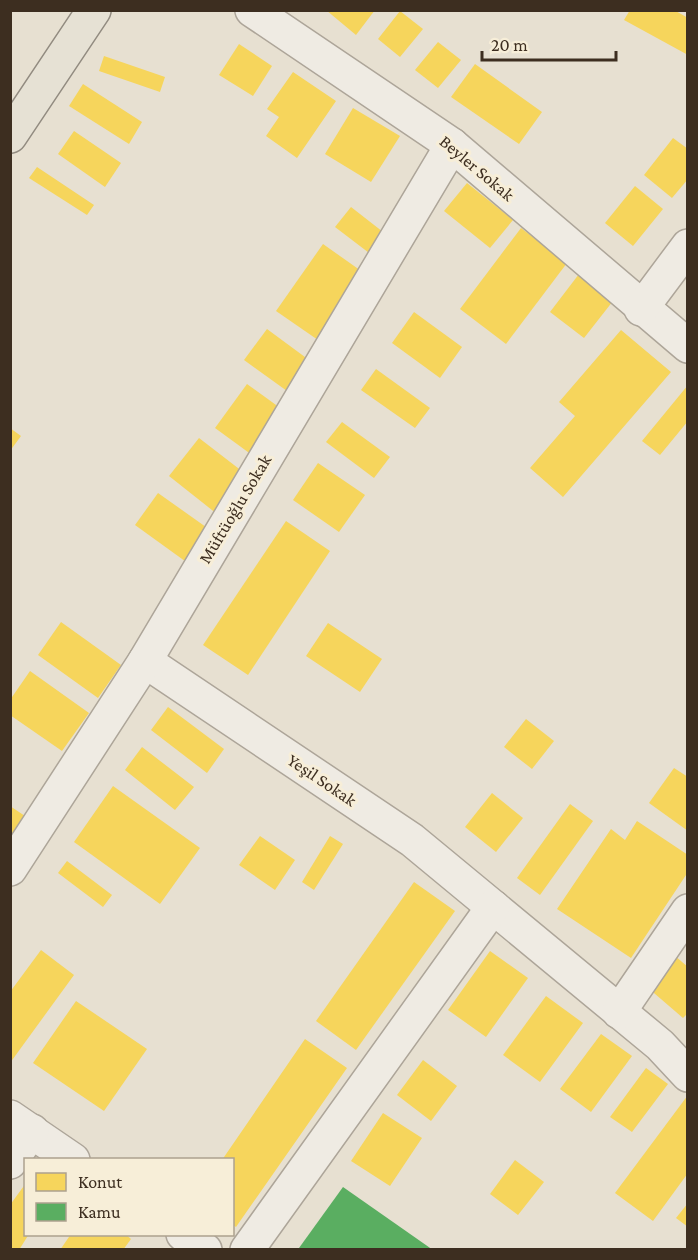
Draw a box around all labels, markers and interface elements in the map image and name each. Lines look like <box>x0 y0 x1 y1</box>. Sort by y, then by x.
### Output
scale bar <box>482 24 616 62</box>
text: 20 m <box>491 35 528 55</box>
street label: Beyler Sokak <box>436 131 519 205</box>
street label: Müftüoğlu Sokak <box>195 451 276 567</box>
street label: Yeşil Sokak <box>284 750 361 811</box>
legend <box>24 1158 234 1236</box>
text: Konut <box>78 1172 123 1192</box>
text: Kamu <box>78 1202 121 1222</box>

